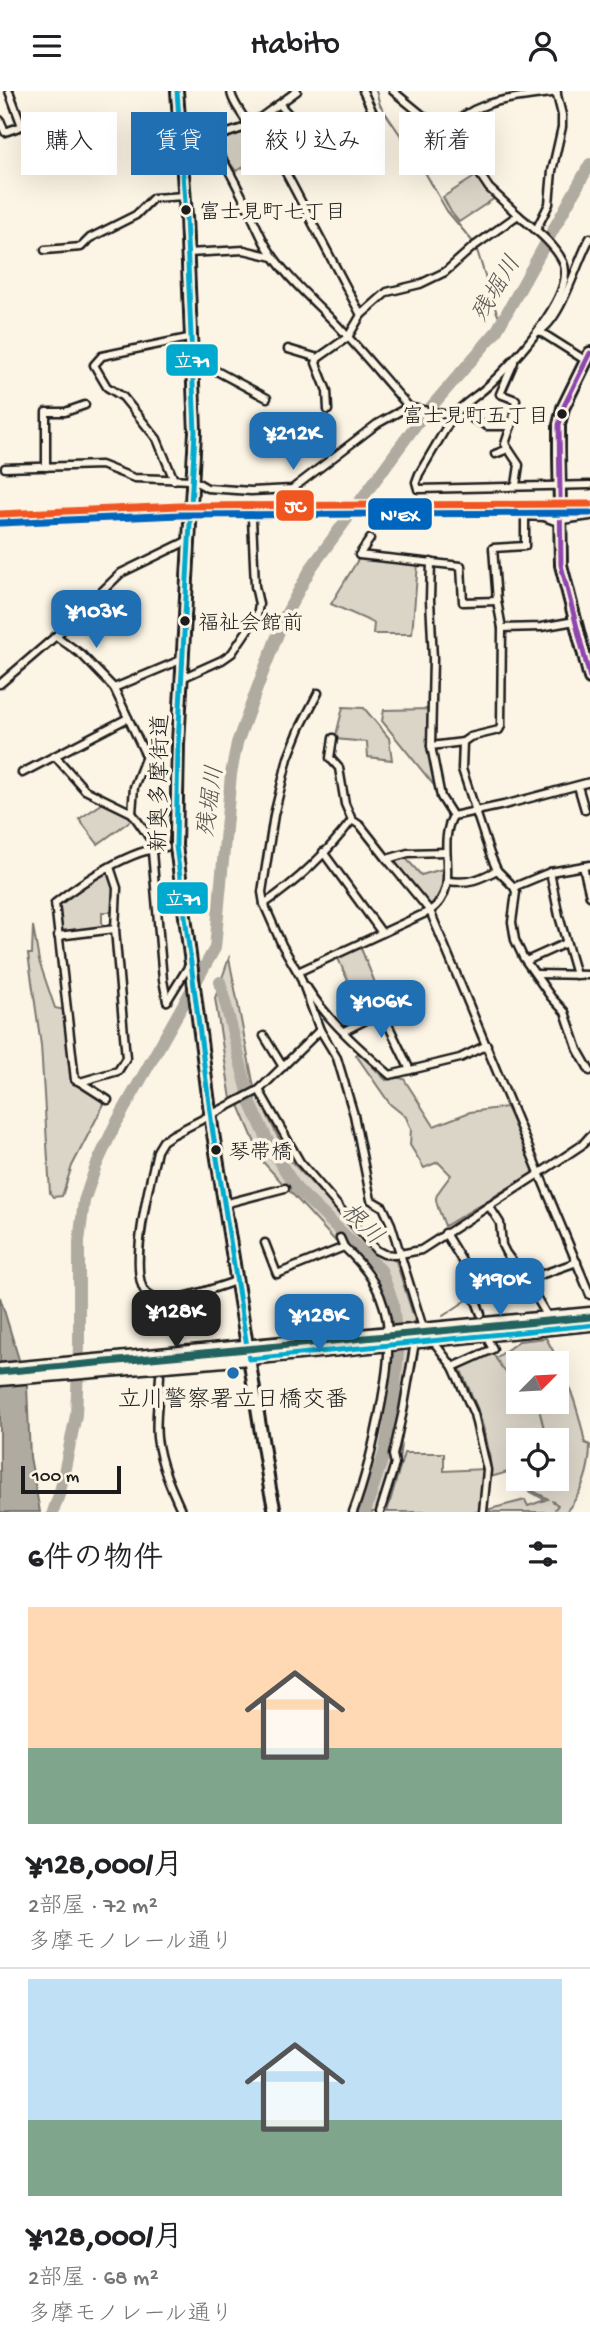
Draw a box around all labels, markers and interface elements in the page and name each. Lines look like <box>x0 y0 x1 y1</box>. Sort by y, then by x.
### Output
icon: menu <box>28 27 66 65</box>
text: Habito <box>250 27 340 65</box>
icon: person <box>524 27 562 65</box>
chip: 購入 <box>21 112 117 175</box>
chip: 賃貸 <box>131 112 227 175</box>
chip: 絞り込み <box>241 112 385 175</box>
chip: 新着 <box>399 112 495 175</box>
place label: 富士見町七丁目 <box>199 201 346 227</box>
marker: 富士見町七丁目 <box>179 203 193 217</box>
water label: 残堀川 <box>466 251 529 328</box>
line badge: 立71 <box>165 343 219 377</box>
text: 立71 <box>174 351 210 375</box>
place label: 富士見町五丁目 <box>402 405 549 431</box>
marker: 富士見町五丁目 <box>555 407 569 421</box>
pin: ¥212K <box>244 413 342 472</box>
text: ¥212K <box>265 421 321 448</box>
line badge: JC <box>275 489 315 522</box>
text: JC <box>284 497 307 520</box>
line badge: N'EX <box>367 497 433 531</box>
text: N'EX <box>380 506 421 529</box>
pin: ¥103K <box>47 591 145 650</box>
text: ¥103K <box>67 599 125 626</box>
place label: 福祉会館前 <box>198 611 303 638</box>
marker: 福祉会館前 <box>178 614 192 628</box>
street label: 新奥多摩街道 <box>146 714 176 852</box>
water label: 残堀川 <box>192 764 232 839</box>
line badge: 立71 <box>156 881 209 915</box>
text: 立71 <box>165 889 201 913</box>
pin: ¥106K <box>332 981 430 1040</box>
text: ¥106K <box>352 989 410 1016</box>
place label: 琴帯橋 <box>229 1141 292 1167</box>
marker: 琴帯橋 <box>209 1143 223 1157</box>
water label: 根川 <box>333 1198 388 1253</box>
pin: ¥190K <box>451 1259 549 1318</box>
text: ¥190K <box>471 1267 529 1294</box>
pin: ¥128K <box>127 1291 225 1350</box>
pin: ¥128K <box>270 1295 368 1354</box>
text: ¥128K <box>148 1299 204 1326</box>
text: ¥128K <box>291 1303 347 1330</box>
north arrow <box>506 1351 569 1414</box>
map controls <box>506 1351 569 1491</box>
marker: 立川警察署立日橋交番 <box>225 1365 241 1381</box>
place label: 立川警察署立日橋交番 <box>118 1387 348 1415</box>
button: locate <box>506 1428 569 1491</box>
scale bar <box>21 1463 121 1495</box>
text: 100 m <box>32 1466 79 1489</box>
icon: filters <box>524 1535 562 1573</box>
text: 6件の物件 <box>28 1543 163 1578</box>
icon: home <box>232 1652 358 1778</box>
text: ¥128,000/月 <box>28 1850 183 1885</box>
text: 2部屋 · 72 m² <box>28 1894 158 1921</box>
text: 多摩モノレール通り <box>28 1930 234 1957</box>
icon: home <box>232 2024 358 2150</box>
text: ¥128,000/月 <box>28 2222 183 2257</box>
text: 2部屋 · 68 m² <box>28 2266 159 2293</box>
text: 多摩モノレール通り <box>28 2302 234 2329</box>

